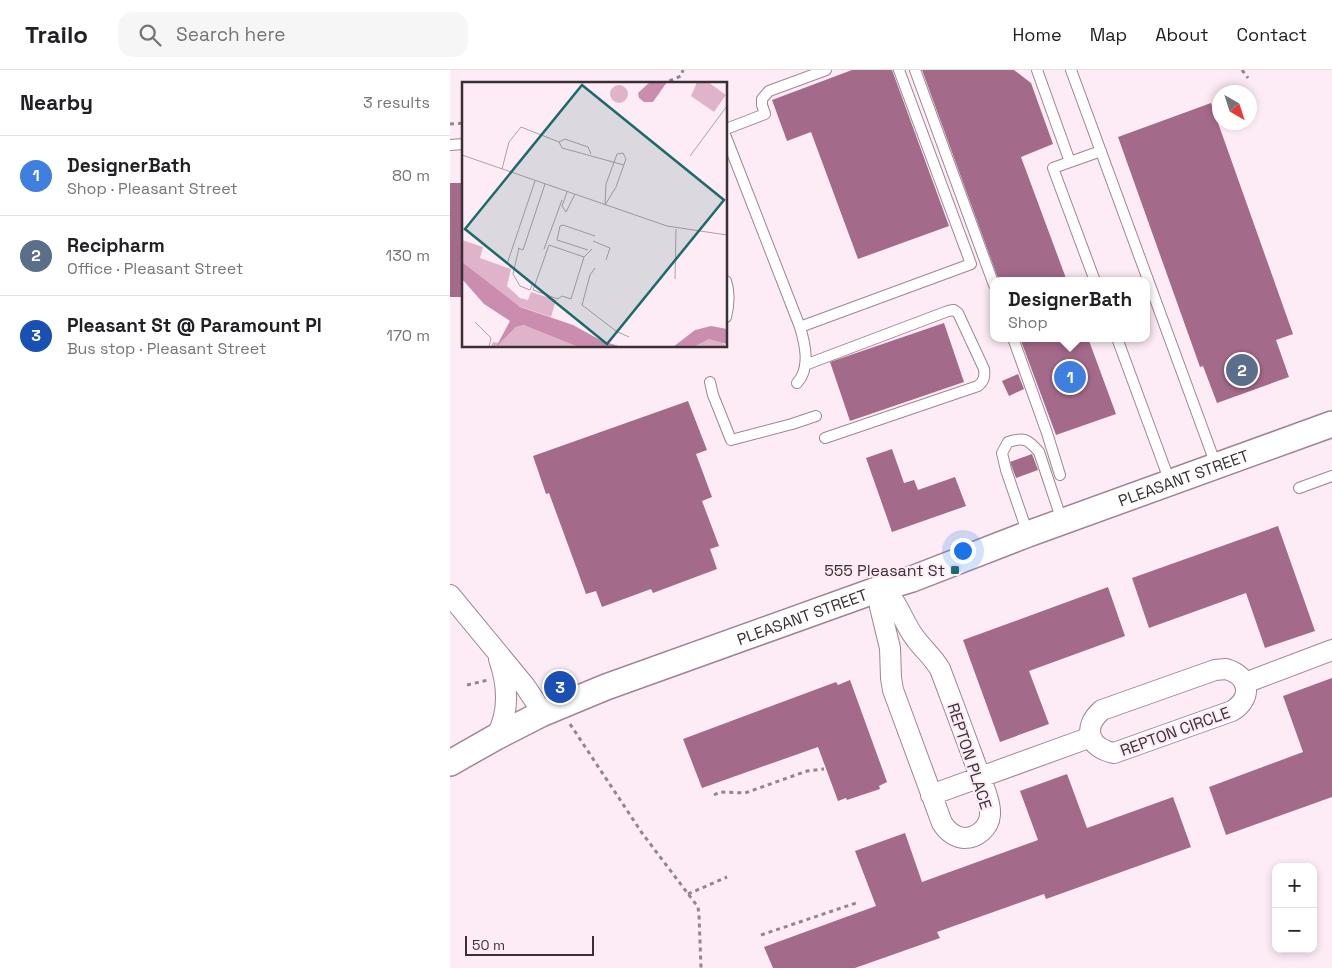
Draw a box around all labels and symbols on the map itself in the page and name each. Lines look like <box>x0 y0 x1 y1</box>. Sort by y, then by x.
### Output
inset map <box>462 82 728 348</box>
north arrow <box>1212 85 1257 130</box>
pin: 2 <box>1226 351 1258 389</box>
pin: 1 <box>1054 358 1086 396</box>
street label: PLEASANT STREET <box>1115 445 1252 511</box>
your location <box>950 538 976 564</box>
place label: 555 Pleasant St <box>824 560 945 581</box>
marker: 555 Pleasant St <box>949 564 961 576</box>
street label: PLEASANT STREET <box>734 584 870 650</box>
pin: 3 <box>544 668 576 706</box>
street label: REPTON PLACE <box>942 700 997 812</box>
street label: REPTON CIRCLE <box>1117 702 1233 761</box>
scale bar <box>465 933 594 956</box>

